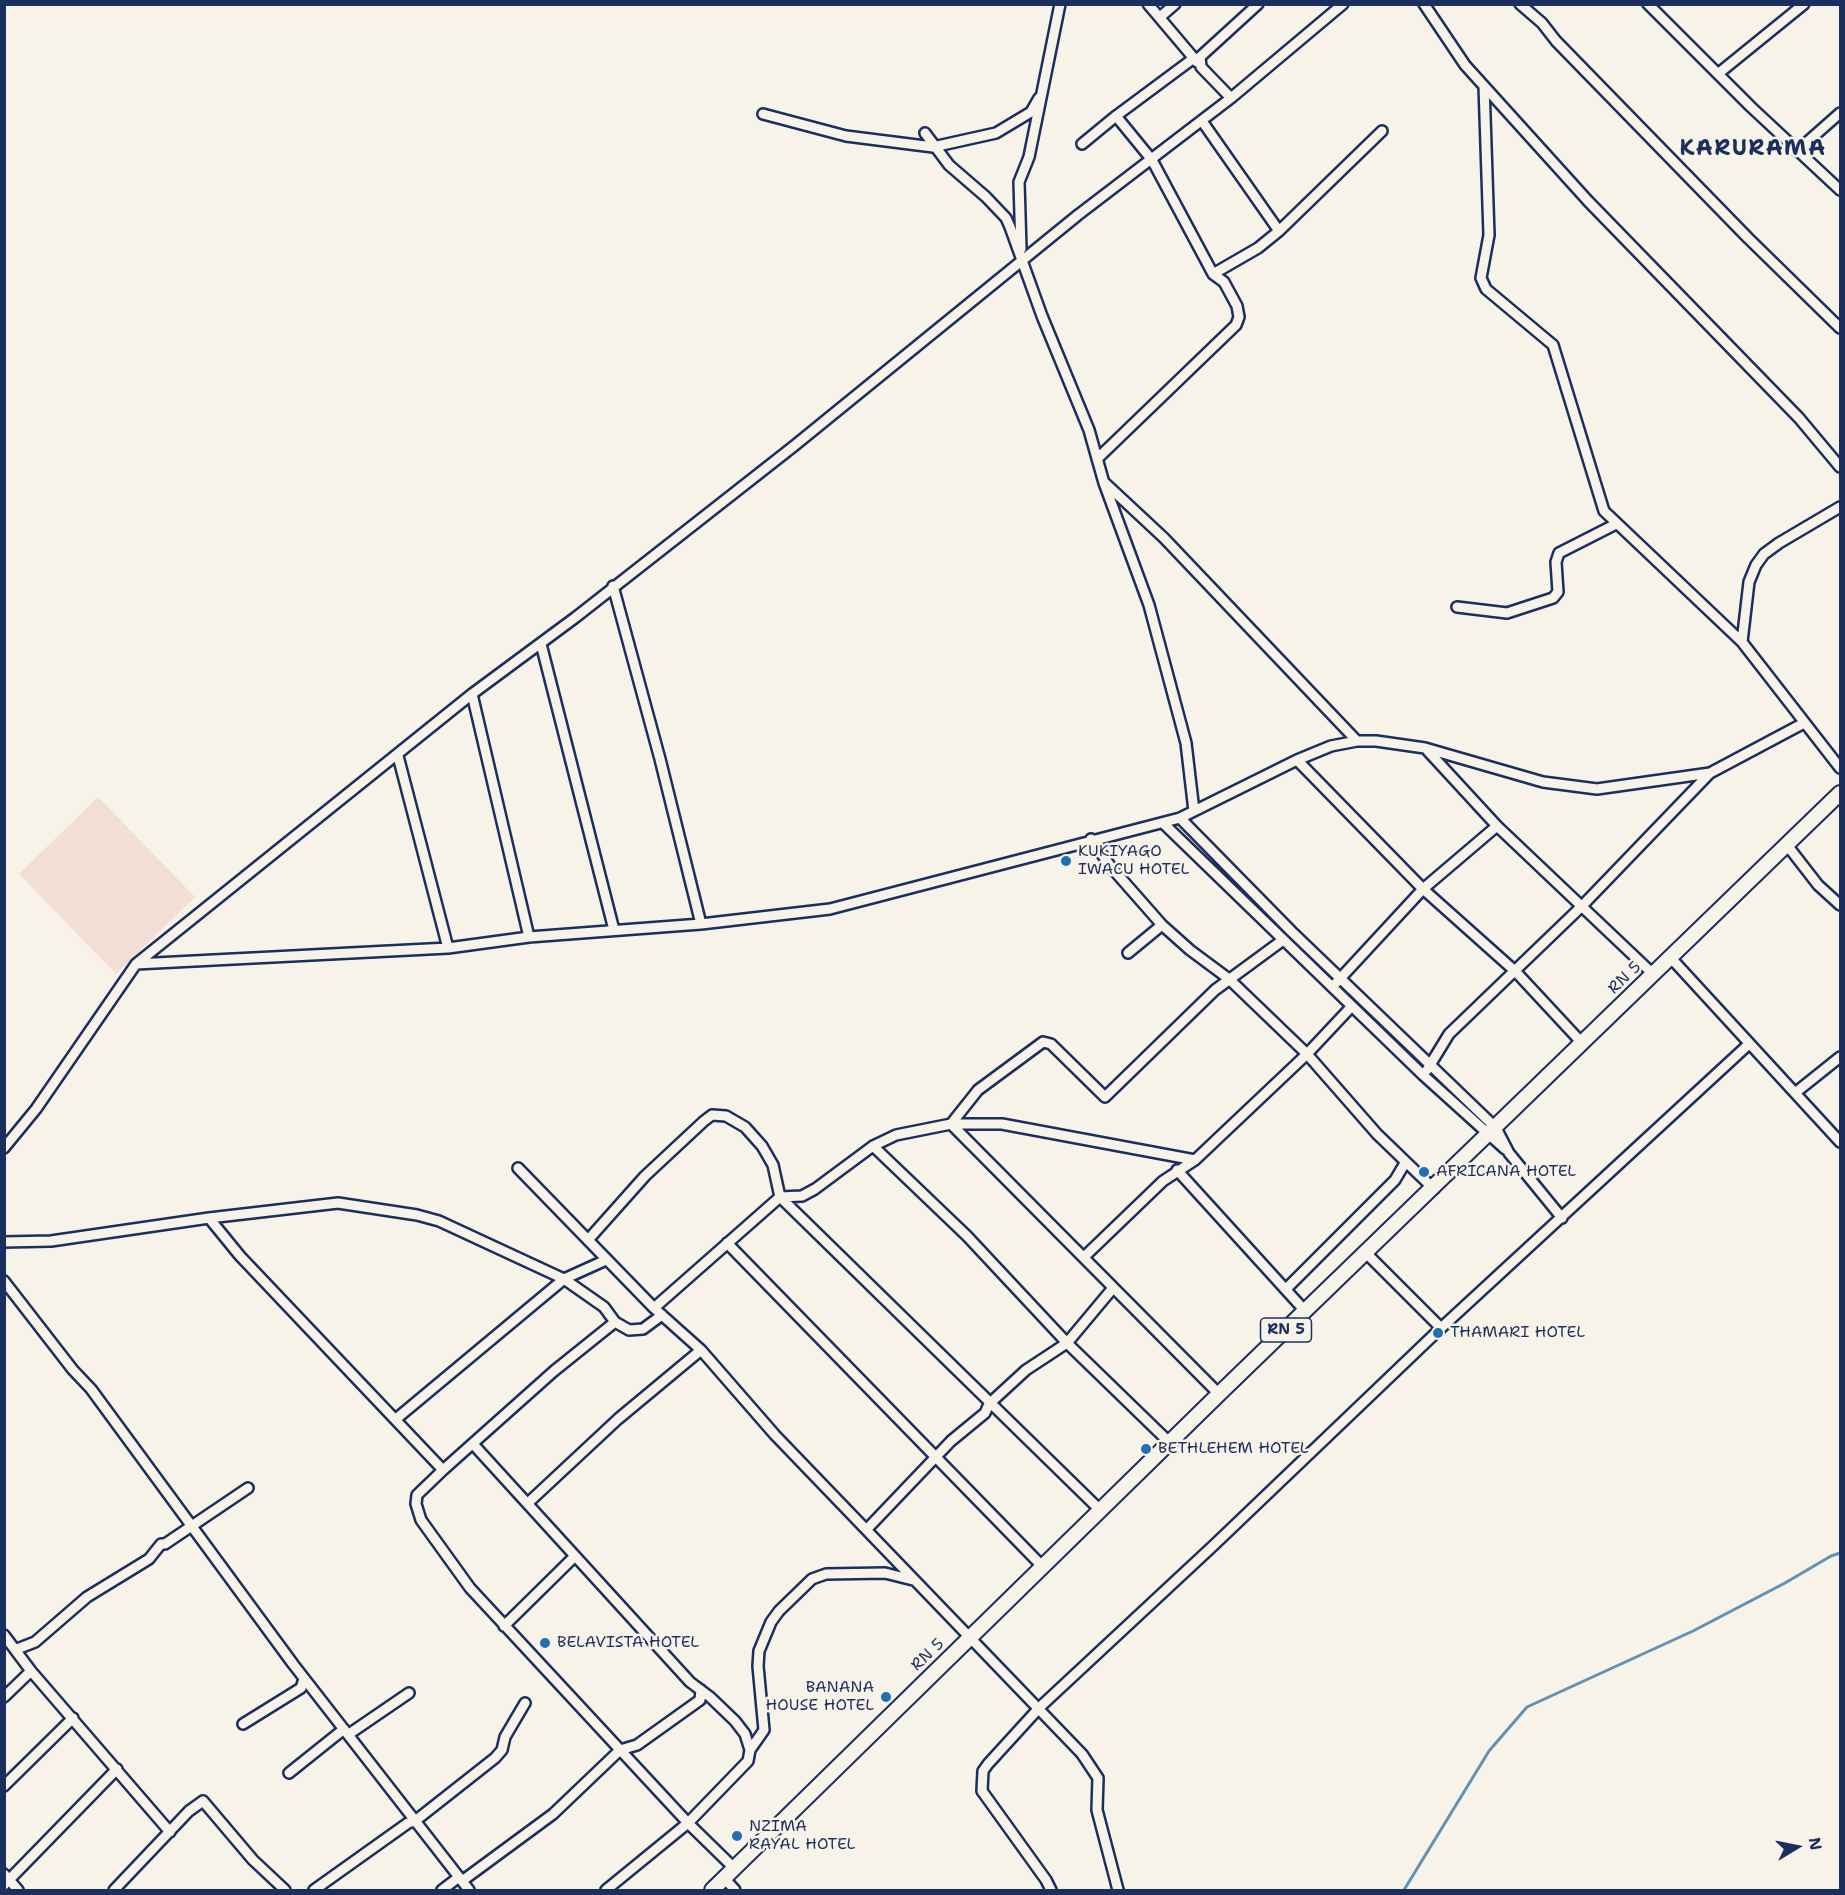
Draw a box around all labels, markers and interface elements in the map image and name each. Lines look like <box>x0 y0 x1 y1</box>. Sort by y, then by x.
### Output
district label: KARURAMA <box>1679 136 1827 162</box>
place label: KUKIYAGO IWACU HOTEL <box>1078 842 1189 880</box>
marker: KUKIYAGO IWACU HOTEL <box>1059 854 1073 868</box>
street label: RN 5 <box>1604 958 1646 998</box>
place label: AFRICANA HOTEL <box>1436 1162 1576 1182</box>
marker: AFRICANA HOTEL <box>1417 1165 1431 1179</box>
road number: RN 5 <box>1260 1318 1312 1342</box>
place label: THAMARI HOTEL <box>1450 1323 1585 1343</box>
marker: THAMARI HOTEL <box>1431 1326 1445 1340</box>
place label: BETHLEHEM HOTEL <box>1158 1439 1309 1459</box>
marker: BETHLEHEM HOTEL <box>1139 1442 1153 1456</box>
place label: BELAVISTA HOTEL <box>557 1633 699 1653</box>
street label: RN 5 <box>907 1635 949 1675</box>
marker: BELAVISTA HOTEL <box>538 1636 552 1650</box>
place label: BANANA HOUSE HOTEL <box>766 1678 874 1716</box>
marker: BANANA HOUSE HOTEL <box>879 1690 893 1704</box>
place label: NZIMA RAYAL HOTEL <box>749 1817 855 1855</box>
north arrow <box>1767 1817 1827 1877</box>
marker: NZIMA RAYAL HOTEL <box>730 1829 744 1843</box>
text: N <box>1804 1836 1827 1852</box>

